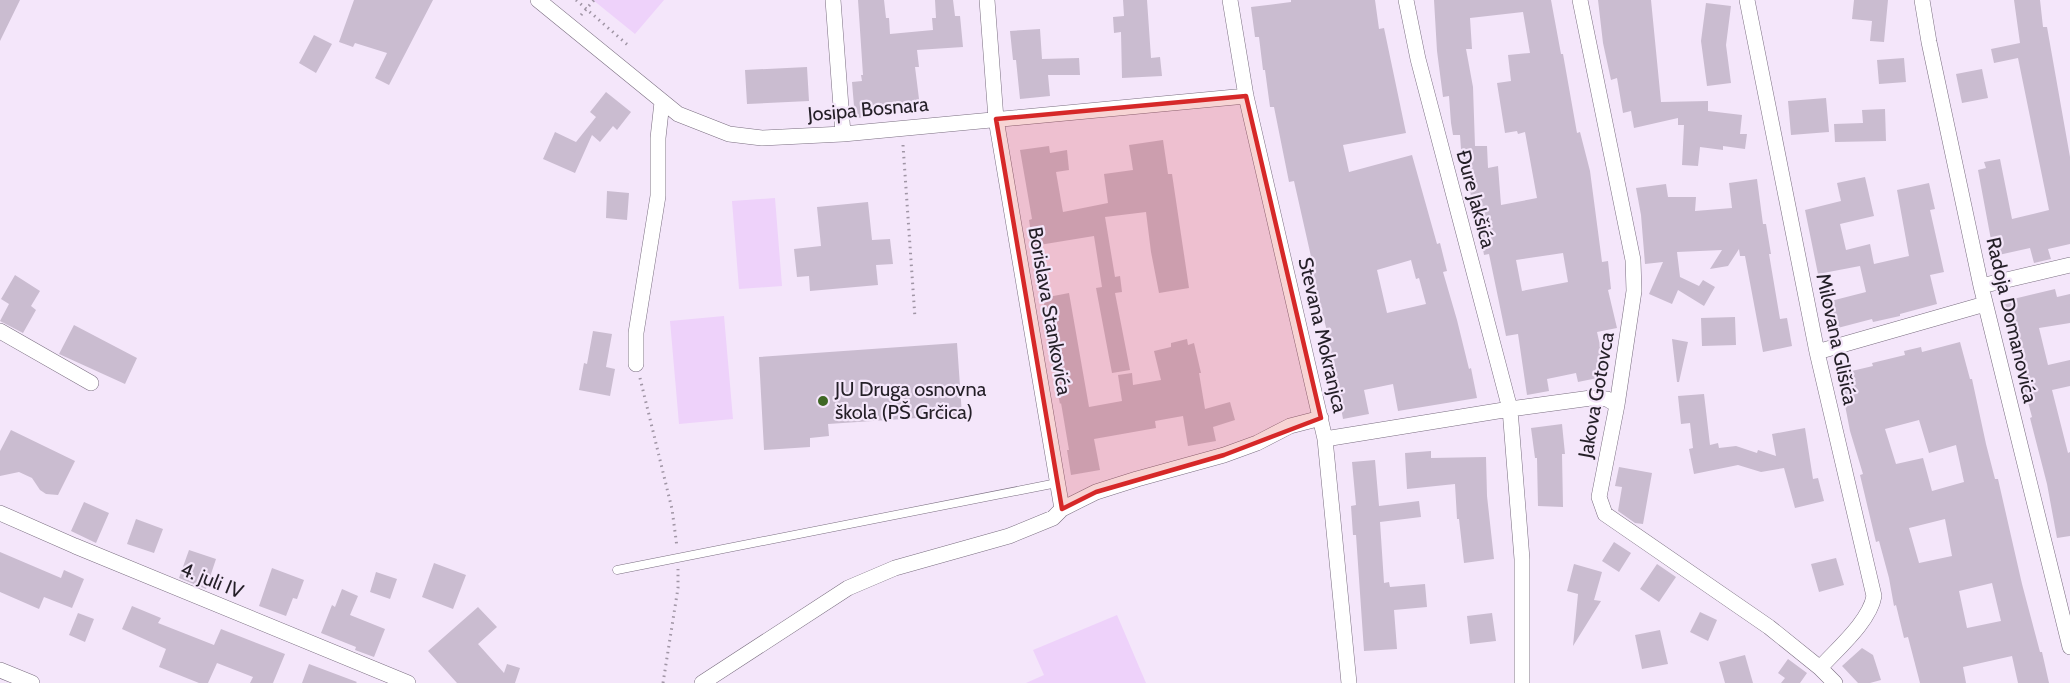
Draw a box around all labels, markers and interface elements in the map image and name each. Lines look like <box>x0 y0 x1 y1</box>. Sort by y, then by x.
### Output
street label: Josipa Bosnara <box>806 92 930 126</box>
street label: Đure Jakšića <box>1451 147 1501 251</box>
street label: Borislava Stankovića <box>1023 225 1077 397</box>
street label: Radoja Domanovića <box>1981 235 2043 406</box>
street label: Stevana Mokranjca <box>1293 255 1353 415</box>
street label: Milovana Glišića <box>1811 271 1863 407</box>
street label: Jakova Gotovca <box>1573 330 1619 461</box>
place label: JU Druga osnovna škola (PŠ Grčica) <box>834 377 987 424</box>
marker: JU Druga osnovna škola (PŠ Grčica) <box>816 394 830 408</box>
street label: 4. juli IV <box>177 557 248 604</box>

